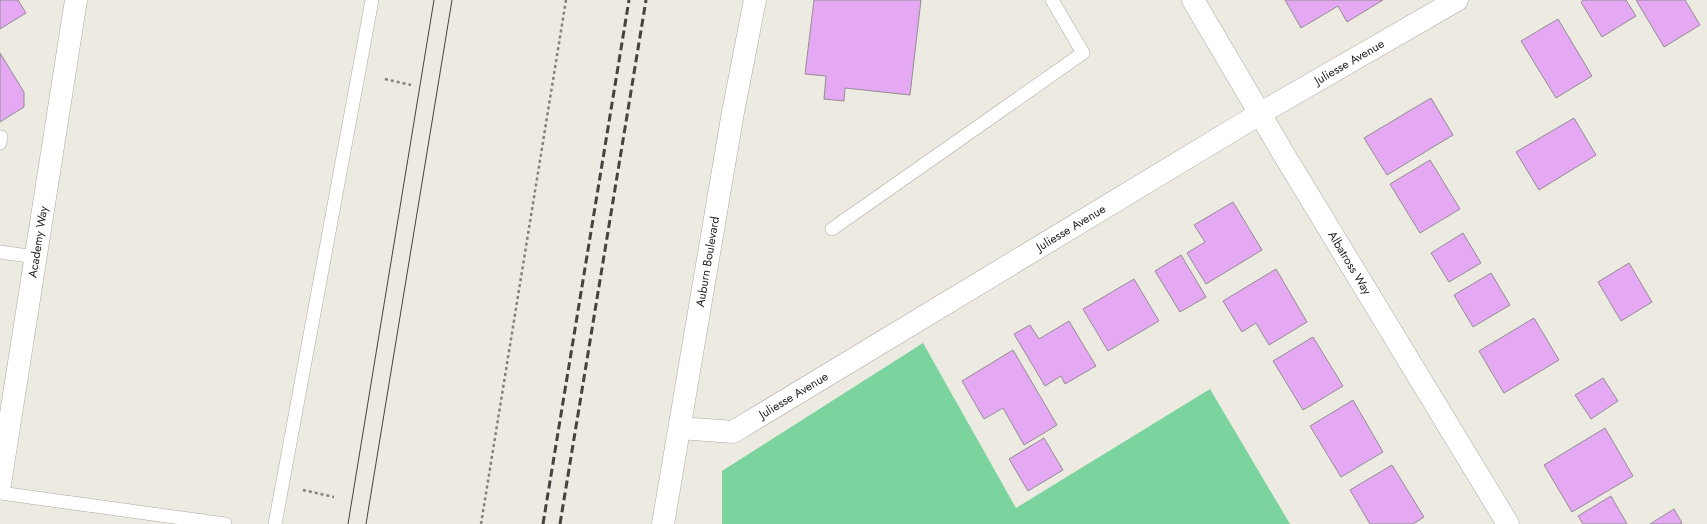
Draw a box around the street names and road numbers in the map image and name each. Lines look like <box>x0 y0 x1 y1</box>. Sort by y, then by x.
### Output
street label: Juliesse Avenue <box>1309 35 1388 90</box>
street label: Juliesse Avenue <box>1031 200 1109 257</box>
street label: Academy Way <box>24 204 53 279</box>
street label: Auburn Boulevard <box>691 215 724 308</box>
street label: Albatross Way <box>1323 228 1376 299</box>
street label: Juliesse Avenue <box>754 367 832 424</box>

